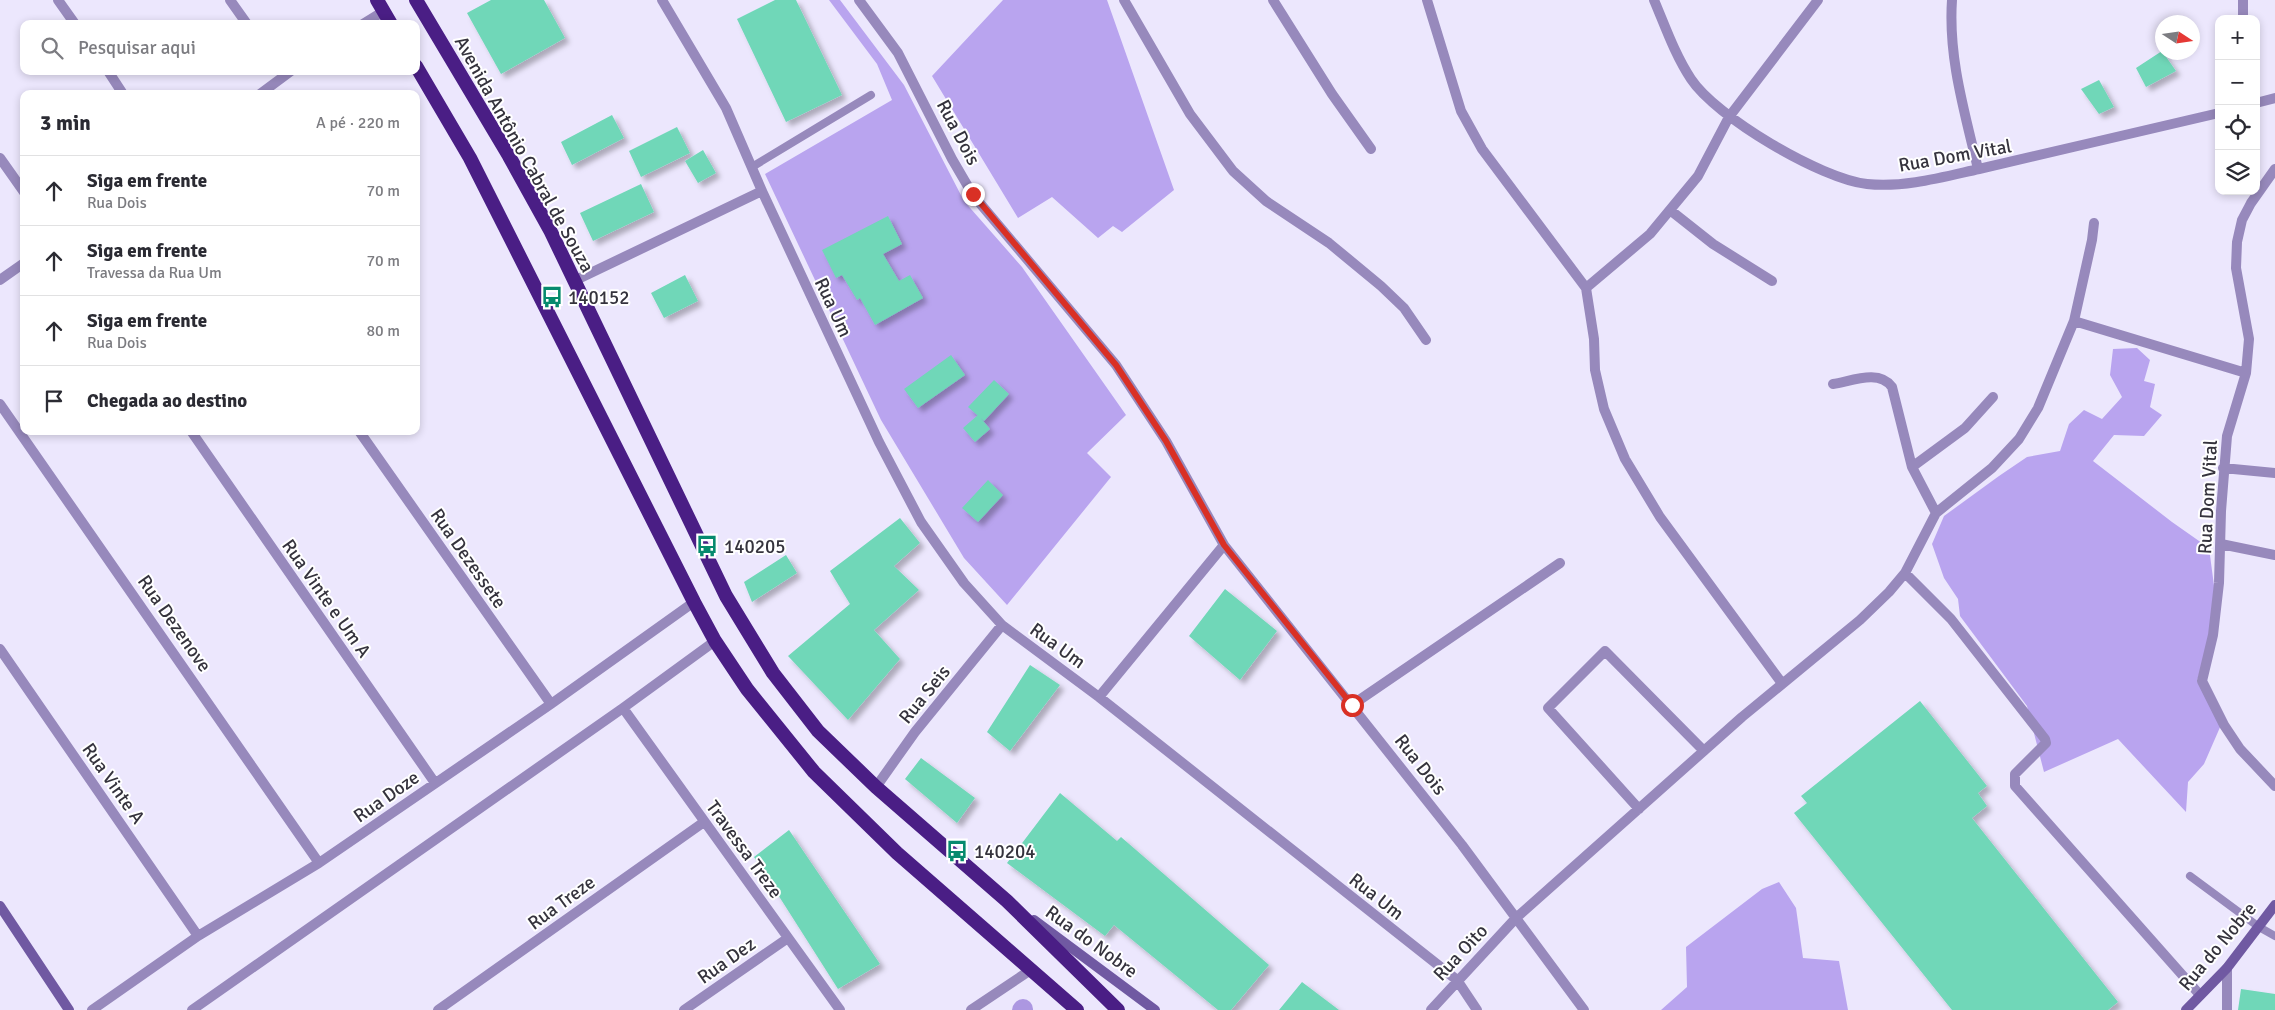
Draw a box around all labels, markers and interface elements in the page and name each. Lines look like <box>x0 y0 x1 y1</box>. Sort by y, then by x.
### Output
north arrow <box>2155 15 2200 60</box>
map controls <box>2215 15 2260 195</box>
button: + <box>2215 15 2260 60</box>
search box <box>20 20 420 75</box>
street label: Avenida Antônio Cabral de Souza <box>449 32 599 277</box>
icon: search <box>38 34 66 62</box>
text: Pesquisar aqui <box>78 36 196 60</box>
button: − <box>2215 60 2260 105</box>
street label: Rua Dois <box>931 96 985 169</box>
button: locate <box>2215 105 2260 150</box>
text: 3 min <box>40 110 91 136</box>
text: A pé · 220 m <box>316 113 400 133</box>
street label: Rua Dom Vital <box>1897 134 2014 178</box>
button: layers <box>2215 150 2260 195</box>
text: Siga em frente <box>87 169 207 193</box>
icon: ahead <box>40 177 68 205</box>
text: 70 m <box>366 181 400 201</box>
route end <box>962 183 985 206</box>
text: Rua Dois <box>87 193 147 213</box>
text: Siga em frente <box>87 239 207 263</box>
icon: ahead <box>40 247 68 275</box>
text: 70 m <box>366 251 400 271</box>
text: Travessa da Rua Um <box>87 263 222 283</box>
street label: Rua Um <box>809 274 857 341</box>
bus stop icon: 140152 <box>539 284 565 310</box>
place label: 140152 <box>568 286 630 310</box>
text: Siga em frente <box>87 309 207 333</box>
icon: ahead <box>40 317 68 345</box>
text: 80 m <box>366 321 400 341</box>
text: Rua Dois <box>87 333 147 353</box>
icon: arrive <box>40 387 68 415</box>
text: Chegada ao destino <box>87 389 247 413</box>
street label: Rua Dom Vital <box>2193 439 2223 555</box>
street label: Rua Dezessete <box>425 504 512 613</box>
bus stop icon: 140205 <box>694 533 720 559</box>
street label: Rua Vinte e Um A <box>276 535 376 663</box>
place label: 140205 <box>724 535 786 559</box>
street label: Rua Dezenove <box>132 571 216 677</box>
street label: Rua Um <box>1025 618 1090 674</box>
street label: Rua Seis <box>894 660 956 729</box>
route start <box>1341 694 1364 717</box>
street label: Rua Dois <box>1389 729 1451 800</box>
street label: Rua Vinte A <box>77 738 150 829</box>
street label: Rua Doze <box>349 766 424 828</box>
street label: Travessa Treze <box>701 796 788 903</box>
bus stop icon: 140204 <box>944 838 970 864</box>
place label: 140204 <box>974 840 1036 864</box>
street label: Rua Um <box>1344 868 1409 926</box>
street label: Rua Treze <box>523 870 600 935</box>
street label: Rua do Nobre <box>2174 897 2262 996</box>
street label: Rua do Nobre <box>1041 900 1142 983</box>
street label: Rua Oito <box>1428 919 1493 986</box>
street label: Rua Dez <box>693 932 760 989</box>

